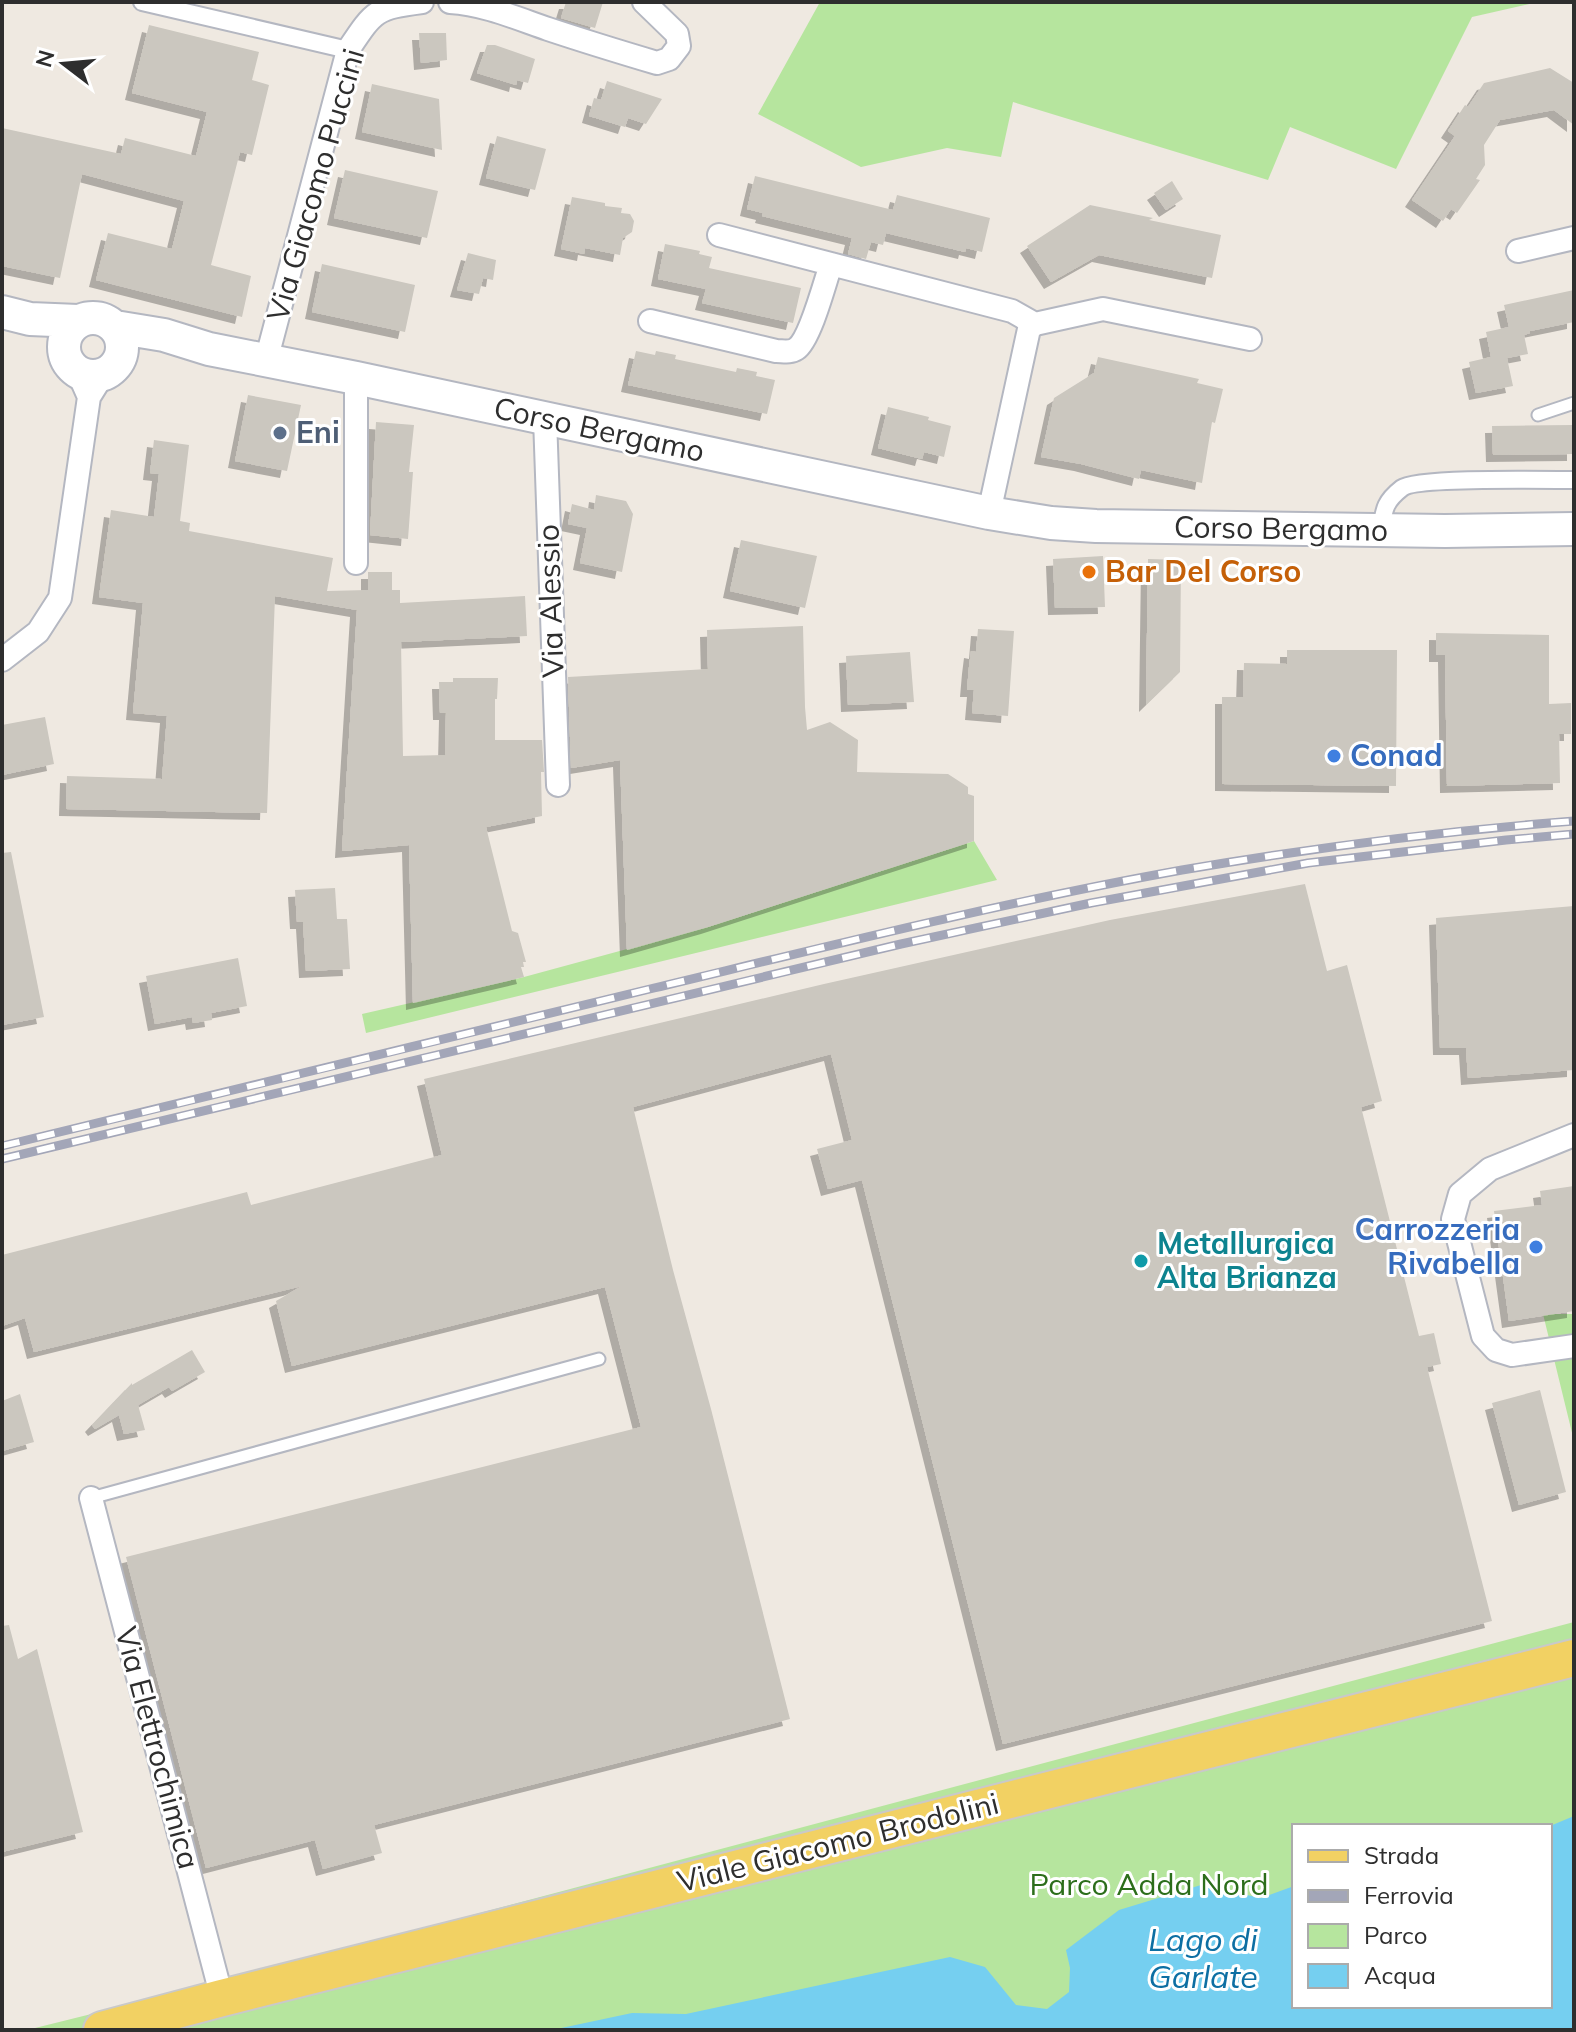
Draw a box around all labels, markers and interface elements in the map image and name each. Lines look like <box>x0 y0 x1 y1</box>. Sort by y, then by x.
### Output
north arrow <box>24 24 104 104</box>
street label: Via Giacomo Puccini <box>258 44 372 325</box>
text: N <box>29 47 61 70</box>
street label: Corso Bergamo <box>491 388 708 470</box>
place label: Eni <box>296 413 340 451</box>
marker: Eni <box>271 424 289 442</box>
street label: Corso Bergamo <box>1174 507 1388 549</box>
street label: Via Alessio <box>528 524 572 678</box>
place label: Bar Del Corso <box>1105 552 1301 590</box>
marker: Bar Del Corso <box>1080 563 1098 581</box>
place label: Conad <box>1350 736 1443 774</box>
marker: Conad <box>1325 747 1343 765</box>
place label: Carrozzeria Rivabella <box>1355 1210 1520 1282</box>
place label: Metallurgica Alta Brianza <box>1157 1224 1337 1296</box>
marker: Carrozzeria Rivabella <box>1527 1238 1545 1256</box>
marker: Metallurgica Alta Brianza <box>1132 1252 1150 1270</box>
street label: Via Elettrochimica <box>107 1622 209 1873</box>
street label: Viale Giacomo Brodolini <box>673 1784 1002 1900</box>
legend <box>1292 1824 1552 2008</box>
text: Strada <box>1364 1840 1439 1870</box>
park label: Parco Adda Nord <box>1030 1865 1268 1903</box>
text: Ferrovia <box>1364 1880 1454 1910</box>
water label: Lago di Garlate <box>1148 1919 1258 1996</box>
text: Parco <box>1364 1920 1427 1950</box>
text: Acqua <box>1364 1960 1436 1990</box>

